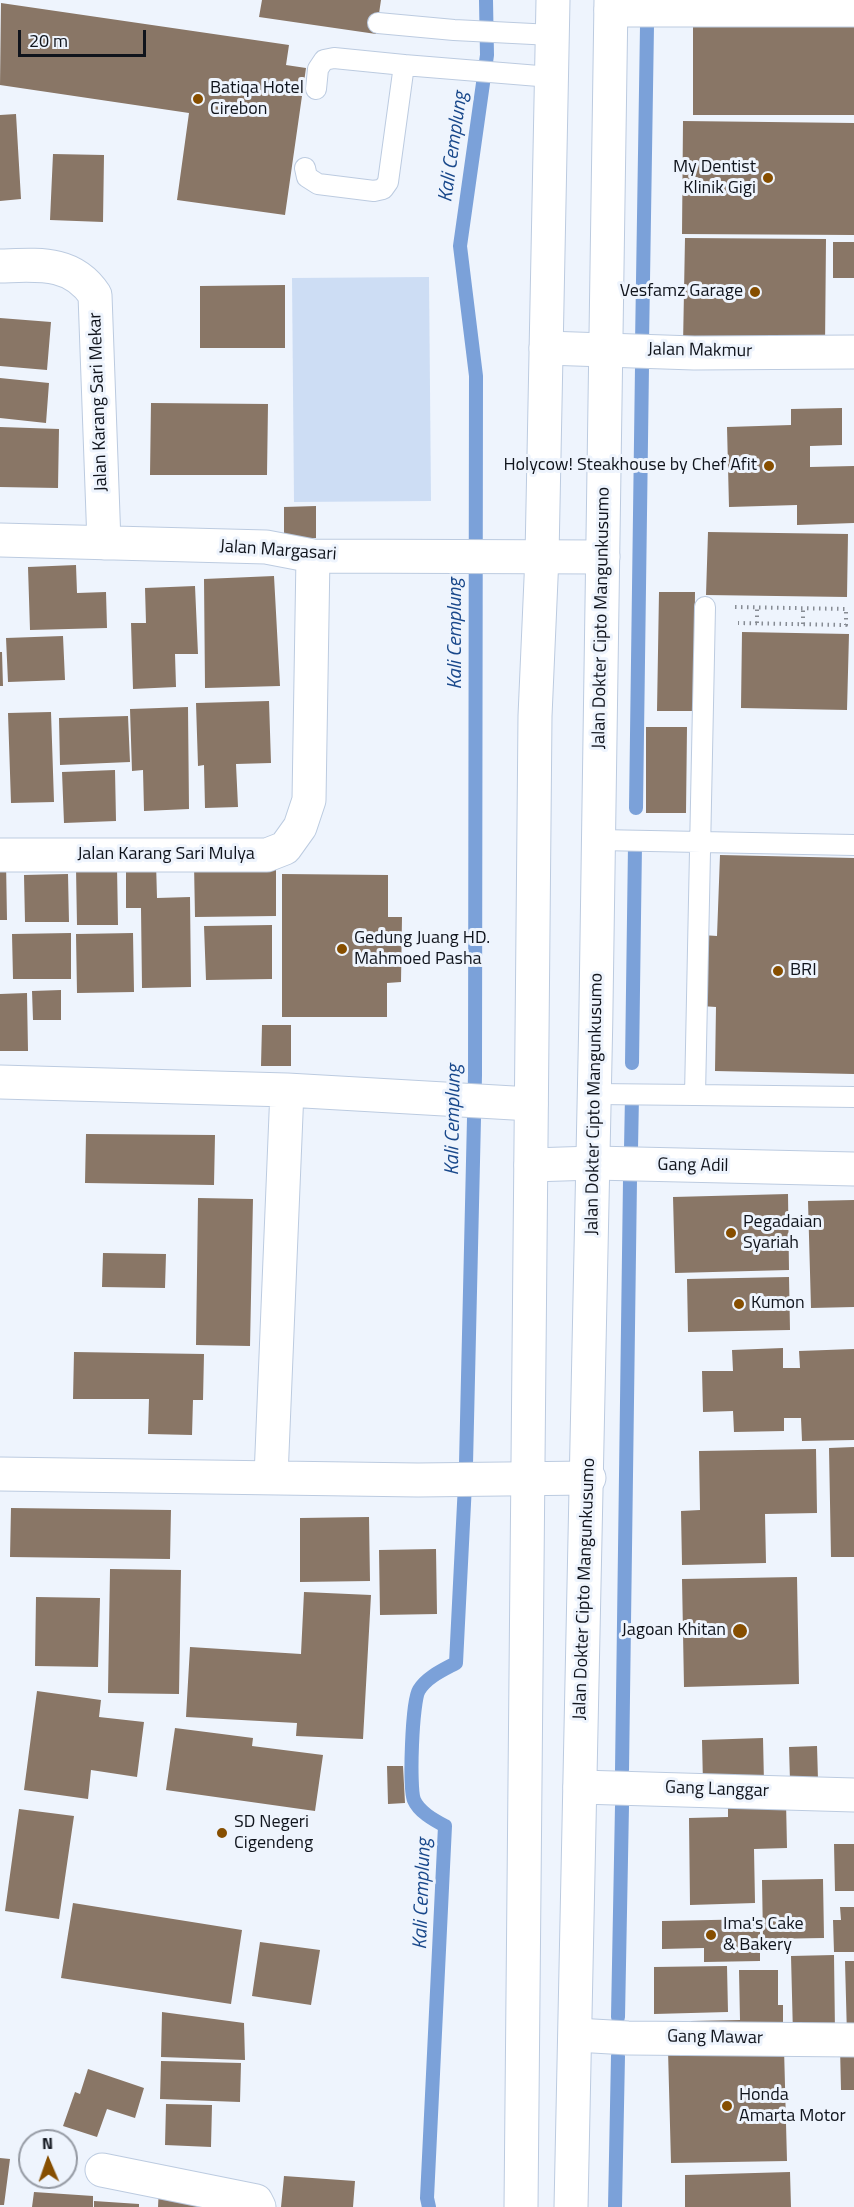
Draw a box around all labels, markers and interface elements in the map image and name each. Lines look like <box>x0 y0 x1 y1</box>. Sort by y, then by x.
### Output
scale bar <box>21 18 148 56</box>
text: 20 m <box>29 27 68 54</box>
place label: Batiqa Hotel Cirebon <box>210 78 304 121</box>
water label: Kali Cemplung <box>434 90 474 204</box>
marker: Batiqa Hotel Cirebon <box>191 92 205 106</box>
place label: My Dentist Klinik Gigi <box>673 157 756 200</box>
marker: My Dentist Klinik Gigi <box>761 171 775 185</box>
place label: Vesfamz Garage <box>620 281 743 303</box>
marker: Vesfamz Garage <box>748 285 762 299</box>
street label: Jalan Karang Sari Mekar <box>85 312 113 492</box>
street label: Jalan Makmur <box>648 339 752 363</box>
place label: Holycow! Steakhouse by Chef Afit <box>503 455 757 477</box>
marker: Holycow! Steakhouse by Chef Afit <box>762 459 776 473</box>
street label: Jalan Dokter Cipto Mangunkusumo <box>589 487 615 749</box>
street label: Jalan Margasari <box>219 536 337 566</box>
water label: Kali Cemplung <box>444 578 468 690</box>
street label: Jalan Karang Sari Mulya <box>77 844 255 866</box>
place label: Gedung Juang HD. Mahmoed Pasha <box>354 928 490 970</box>
marker: Gedung Juang HD. Mahmoed Pasha <box>335 942 349 956</box>
place label: BRI <box>790 960 817 982</box>
marker: BRI <box>771 964 785 978</box>
street label: Jalan Dokter Cipto Mangunkusumo <box>582 973 608 1235</box>
water label: Kali Cemplung <box>441 1064 467 1176</box>
street label: Gang Adil <box>657 1155 729 1177</box>
place label: Pegadaian Syariah <box>743 1212 822 1254</box>
marker: Pegadaian Syariah <box>724 1226 738 1240</box>
place label: Kumon <box>751 1293 805 1315</box>
marker: Kumon <box>732 1297 746 1311</box>
street label: Jalan Dokter Cipto Mangunkusumo <box>570 1458 600 1720</box>
place label: Jagoan Khitan <box>622 1620 726 1642</box>
marker: Jagoan Khitan <box>731 1622 749 1640</box>
street label: Gang Langgar <box>665 1777 769 1803</box>
place label: SD Negeri Cigendeng <box>234 1812 313 1854</box>
marker: SD Negeri Cigendeng <box>215 1826 229 1840</box>
water label: Kali Cemplung <box>409 1838 437 1950</box>
place label: Ima's Cake & Bakery <box>723 1914 804 1956</box>
marker: Ima's Cake & Bakery <box>704 1928 718 1942</box>
street label: Gang Mawar <box>667 2026 763 2050</box>
place label: Honda Amarta Motor <box>739 2085 846 2128</box>
marker: Honda Amarta Motor <box>720 2099 734 2113</box>
north arrow <box>18 2129 78 2189</box>
text: N <box>41 2131 53 2155</box>

